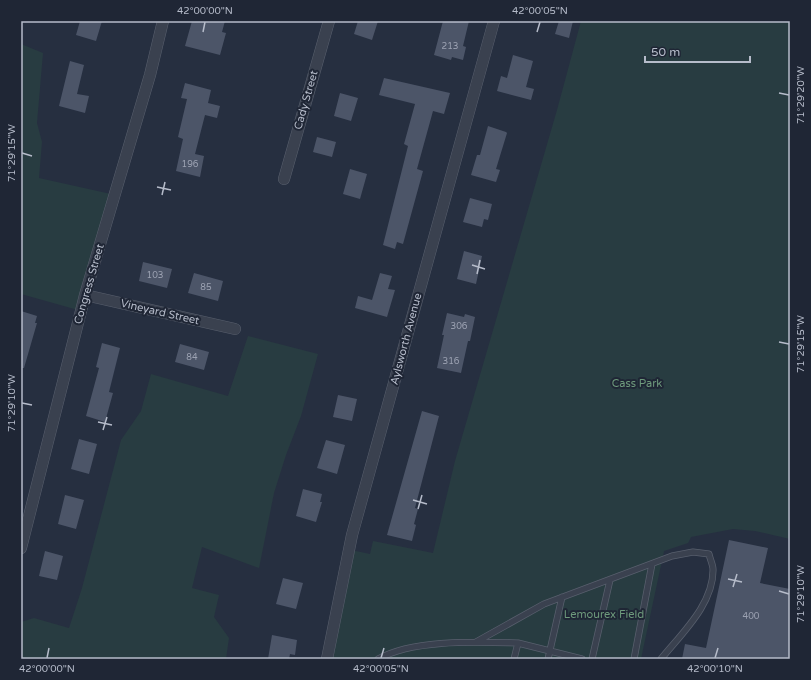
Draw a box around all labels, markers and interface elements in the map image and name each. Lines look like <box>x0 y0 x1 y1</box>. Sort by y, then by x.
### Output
text: 42°00'00"N <box>177 5 233 17</box>
text: 42°00'05"N <box>512 5 568 17</box>
scale bar <box>645 38 750 64</box>
house number: 213 <box>442 41 458 52</box>
text: 50 m <box>651 45 680 59</box>
text: 71°29'20"W <box>795 66 807 124</box>
street label: Cady Street <box>291 69 321 131</box>
text: 71°29'15"W <box>6 124 18 182</box>
house number: 196 <box>182 159 199 170</box>
street label: Congress Street <box>71 242 107 326</box>
house number: 103 <box>147 270 163 281</box>
house number: 85 <box>200 282 212 293</box>
street label: Aylsworth Avenue <box>388 292 424 386</box>
street label: Vineyard Street <box>119 297 201 327</box>
text: 71°29'15"W <box>795 315 807 373</box>
house number: 306 <box>451 321 468 332</box>
house number: 84 <box>186 352 198 363</box>
house number: 316 <box>443 356 460 367</box>
text: 71°29'10"W <box>6 374 18 432</box>
park label: Cass Park <box>612 377 662 390</box>
text: 71°29'10"W <box>795 565 807 623</box>
park label: Lemourex Field <box>564 608 644 621</box>
house number: 400 <box>743 611 760 622</box>
text: 42°00'00"N <box>19 663 75 675</box>
text: 42°00'05"N <box>353 663 409 675</box>
text: 42°00'10"N <box>687 663 743 675</box>

